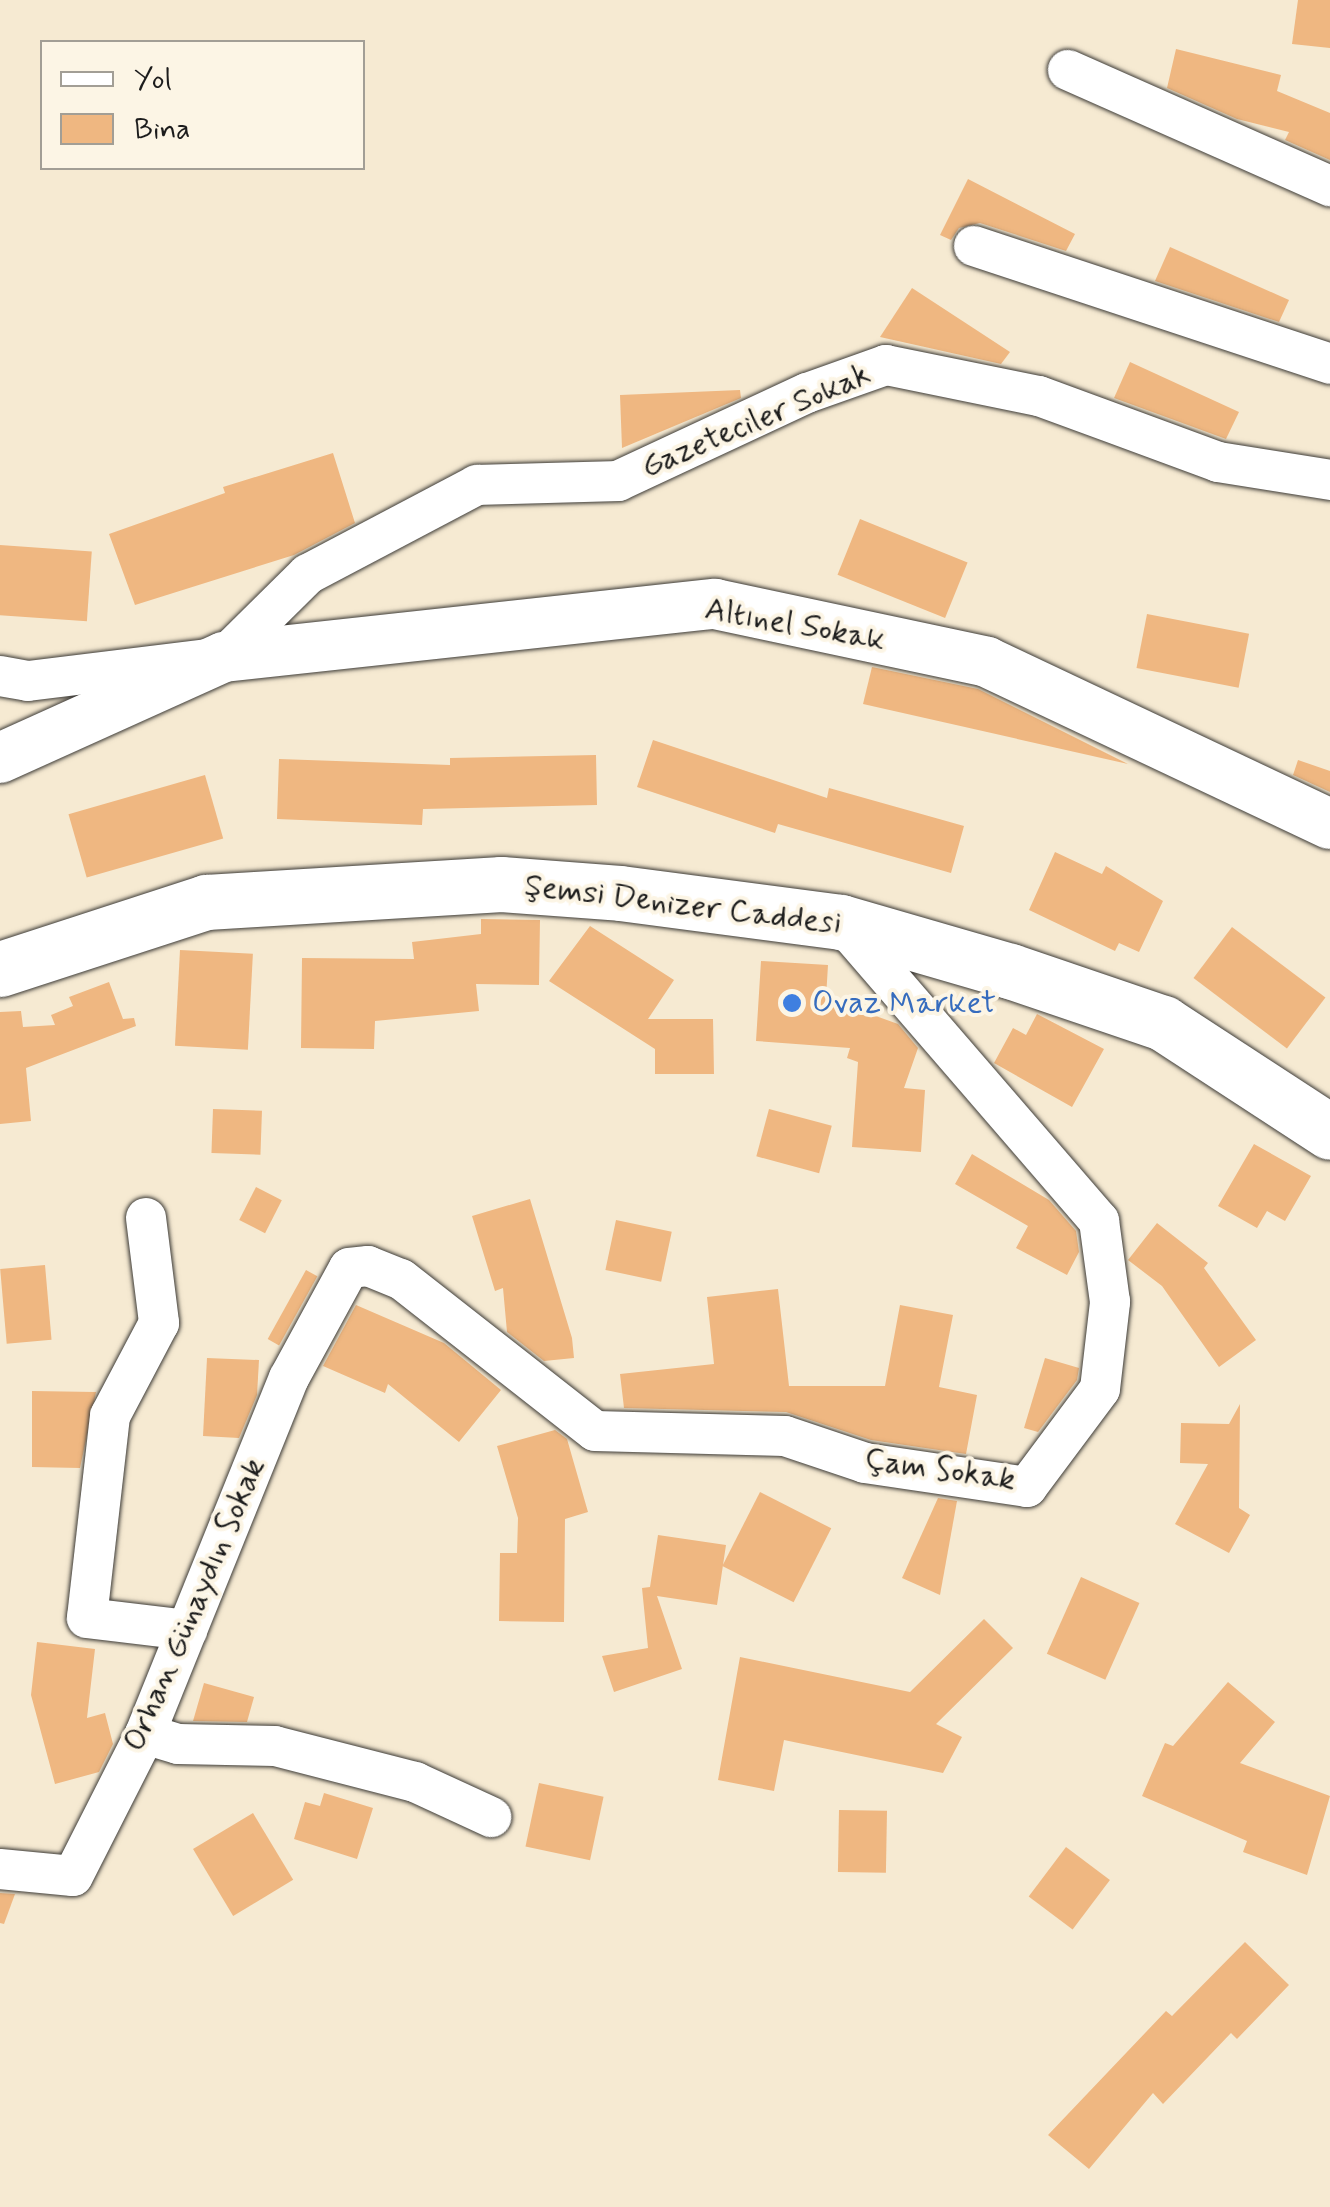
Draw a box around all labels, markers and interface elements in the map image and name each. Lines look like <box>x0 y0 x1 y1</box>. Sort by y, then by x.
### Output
legend <box>40 40 365 170</box>
text: Yol <box>134 60 172 99</box>
text: Bina <box>134 110 190 149</box>
street label: Gazeteciler Sokak <box>635 355 877 487</box>
street label: Altınel Sokak <box>704 591 886 659</box>
street label: Şemsi Denizer Caddesi <box>525 867 841 943</box>
place label: Ovaz Market <box>812 984 997 1022</box>
marker: Ovaz Market <box>781 992 803 1014</box>
street label: Çam Sokak <box>862 1440 1018 1500</box>
street label: Orhan Günaydın Sokak <box>115 1451 275 1759</box>

